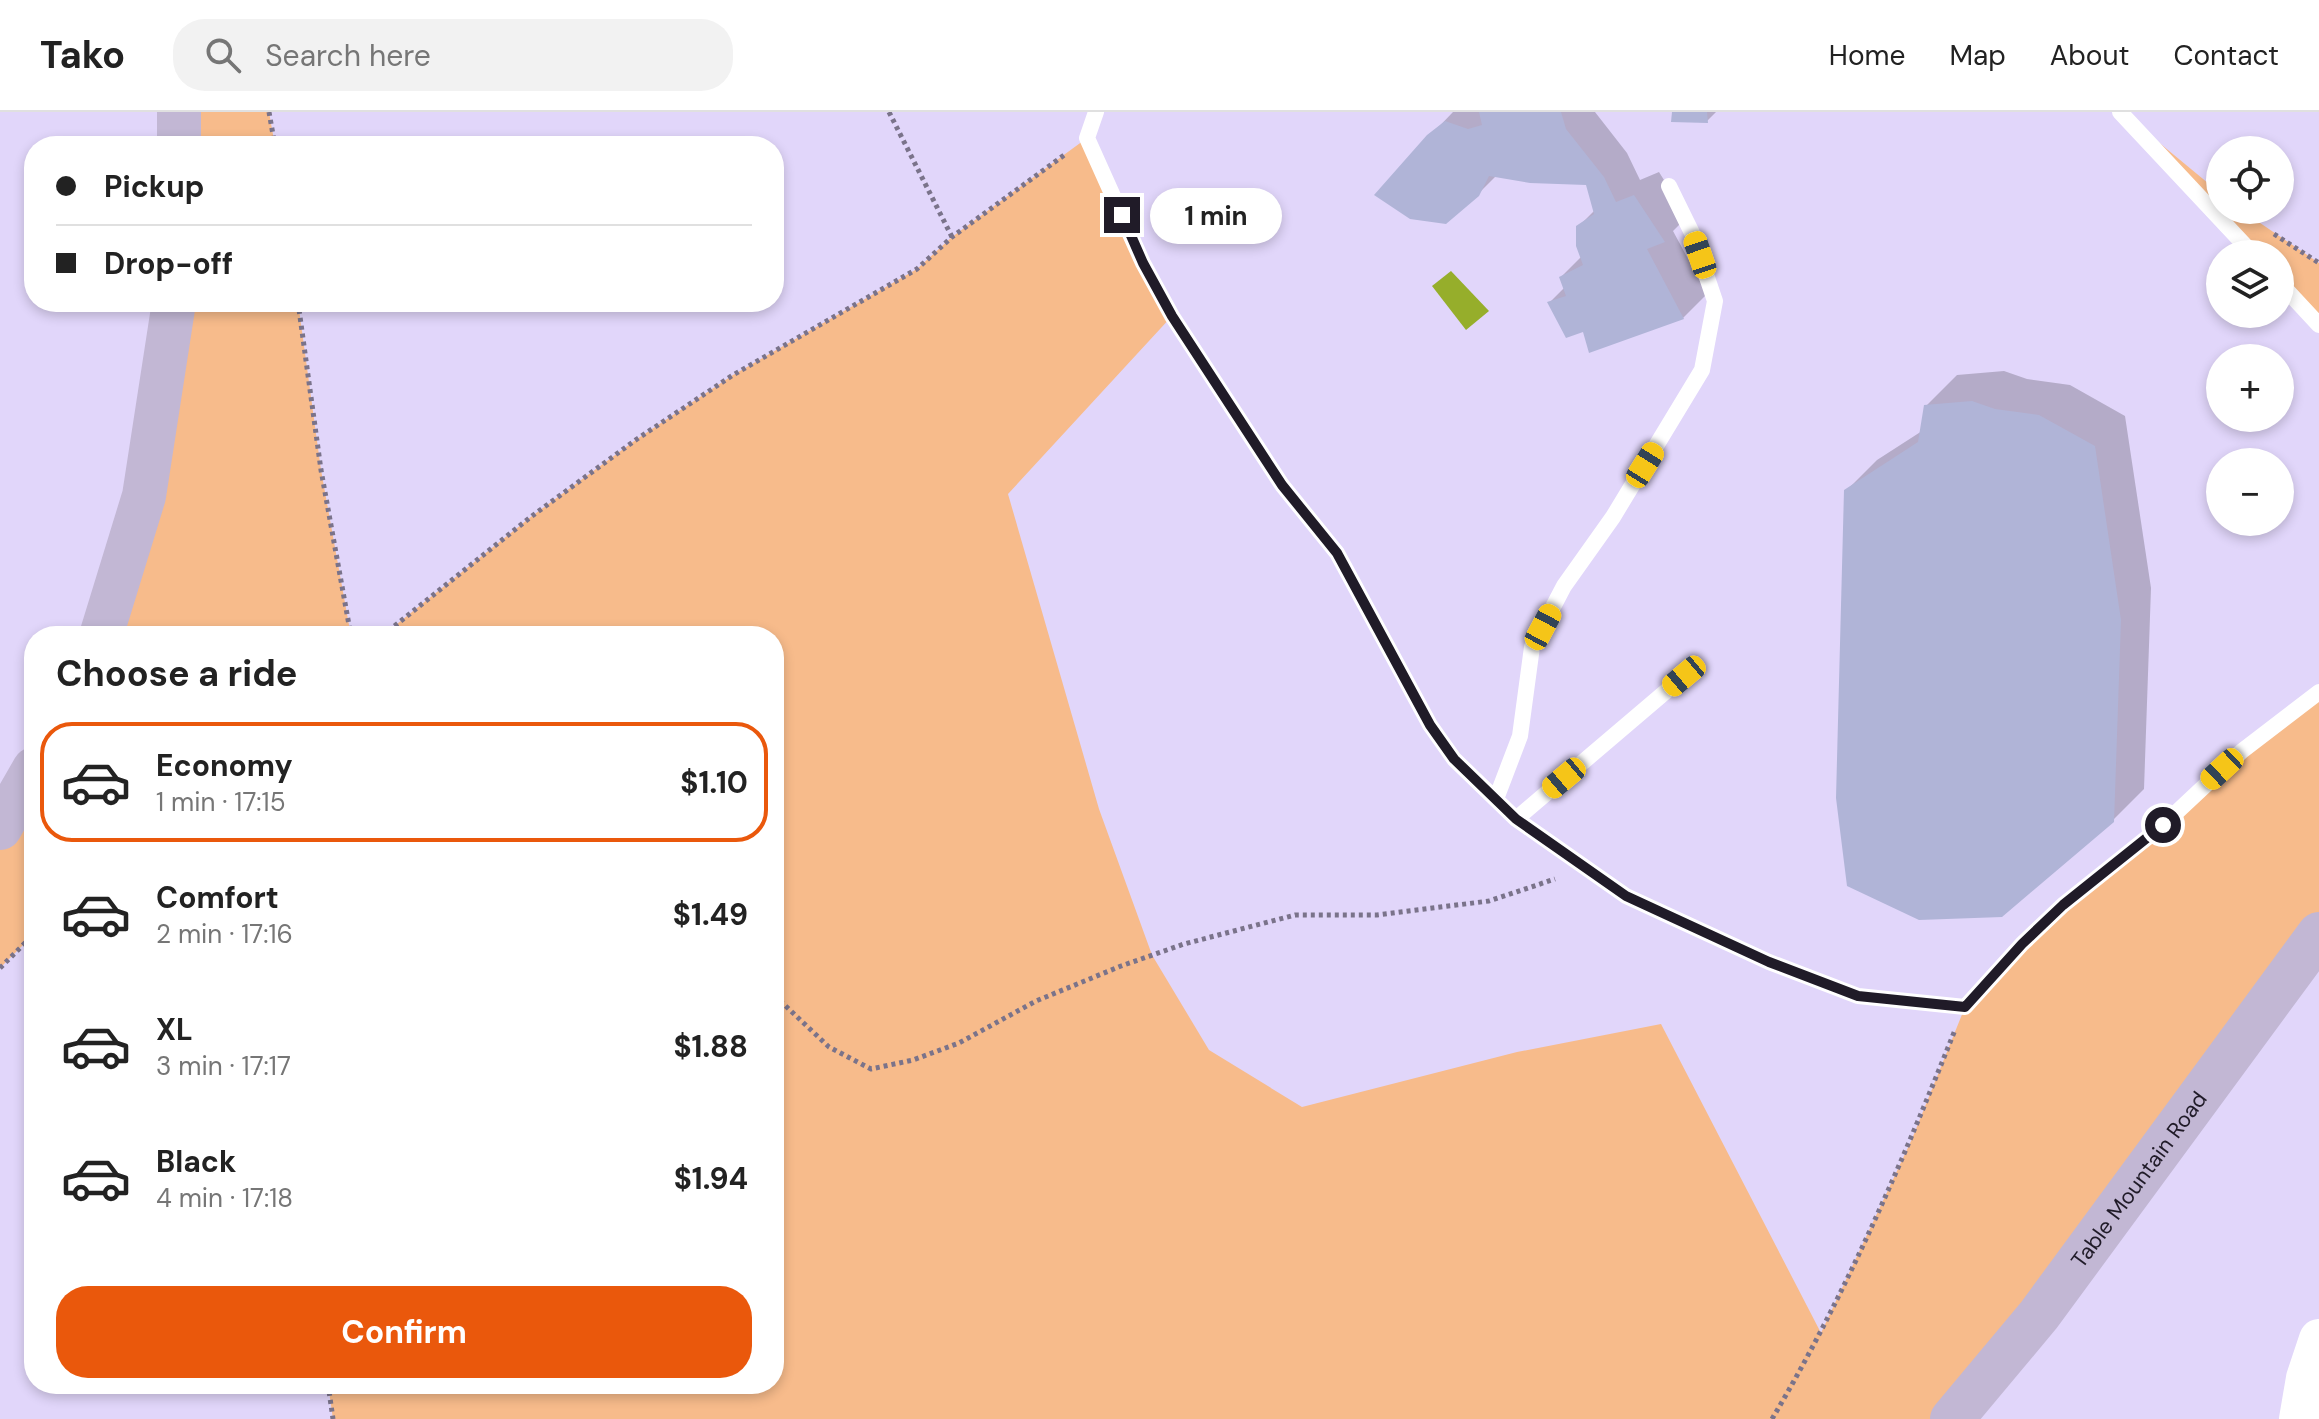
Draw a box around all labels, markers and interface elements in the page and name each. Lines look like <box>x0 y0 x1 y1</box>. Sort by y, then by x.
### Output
search box <box>173 19 733 91</box>
text: Tako <box>40 30 125 80</box>
icon: search <box>201 33 245 77</box>
text: Search here <box>265 36 431 75</box>
text: Home <box>1829 37 1905 74</box>
text: Map <box>1949 37 2006 74</box>
text: About <box>2050 37 2129 74</box>
text: Contact <box>2173 37 2279 74</box>
map controls <box>2206 136 2294 536</box>
button: locate <box>2206 136 2294 224</box>
text: Pickup <box>104 167 204 206</box>
callout: 1 min <box>1150 187 1282 243</box>
route end <box>1104 197 1140 233</box>
text: 1 min <box>1184 199 1248 233</box>
car <box>1681 228 1719 282</box>
button: layers <box>2206 240 2294 328</box>
text: Drop-off <box>104 244 233 283</box>
button: + <box>2206 344 2294 432</box>
car <box>1622 438 1668 492</box>
button: − <box>2206 448 2294 536</box>
car <box>1521 600 1565 654</box>
text: Choose a ride <box>56 650 297 697</box>
car <box>1658 651 1710 701</box>
car <box>2196 744 2248 794</box>
icon: car <box>60 746 132 818</box>
text: Economy <box>156 746 293 785</box>
car <box>1538 753 1590 803</box>
text: $1.10 <box>680 763 748 802</box>
text: 1 min · 17:15 <box>156 785 286 819</box>
route start <box>2145 807 2181 843</box>
icon: car <box>60 878 132 950</box>
text: Comfort <box>156 878 279 917</box>
text: $1.49 <box>673 895 748 934</box>
text: 2 min · 17:16 <box>156 917 293 951</box>
icon: car <box>60 1010 132 1082</box>
text: XL <box>156 1010 193 1049</box>
text: $1.88 <box>673 1027 748 1066</box>
text: 3 min · 17:17 <box>156 1049 291 1083</box>
street label: Table Mountain Road <box>2064 1085 2213 1273</box>
icon: car <box>60 1142 132 1214</box>
text: Black <box>156 1142 236 1181</box>
text: $1.94 <box>674 1159 748 1198</box>
text: 4 min · 17:18 <box>156 1181 293 1215</box>
button: Confirm <box>56 1286 752 1378</box>

